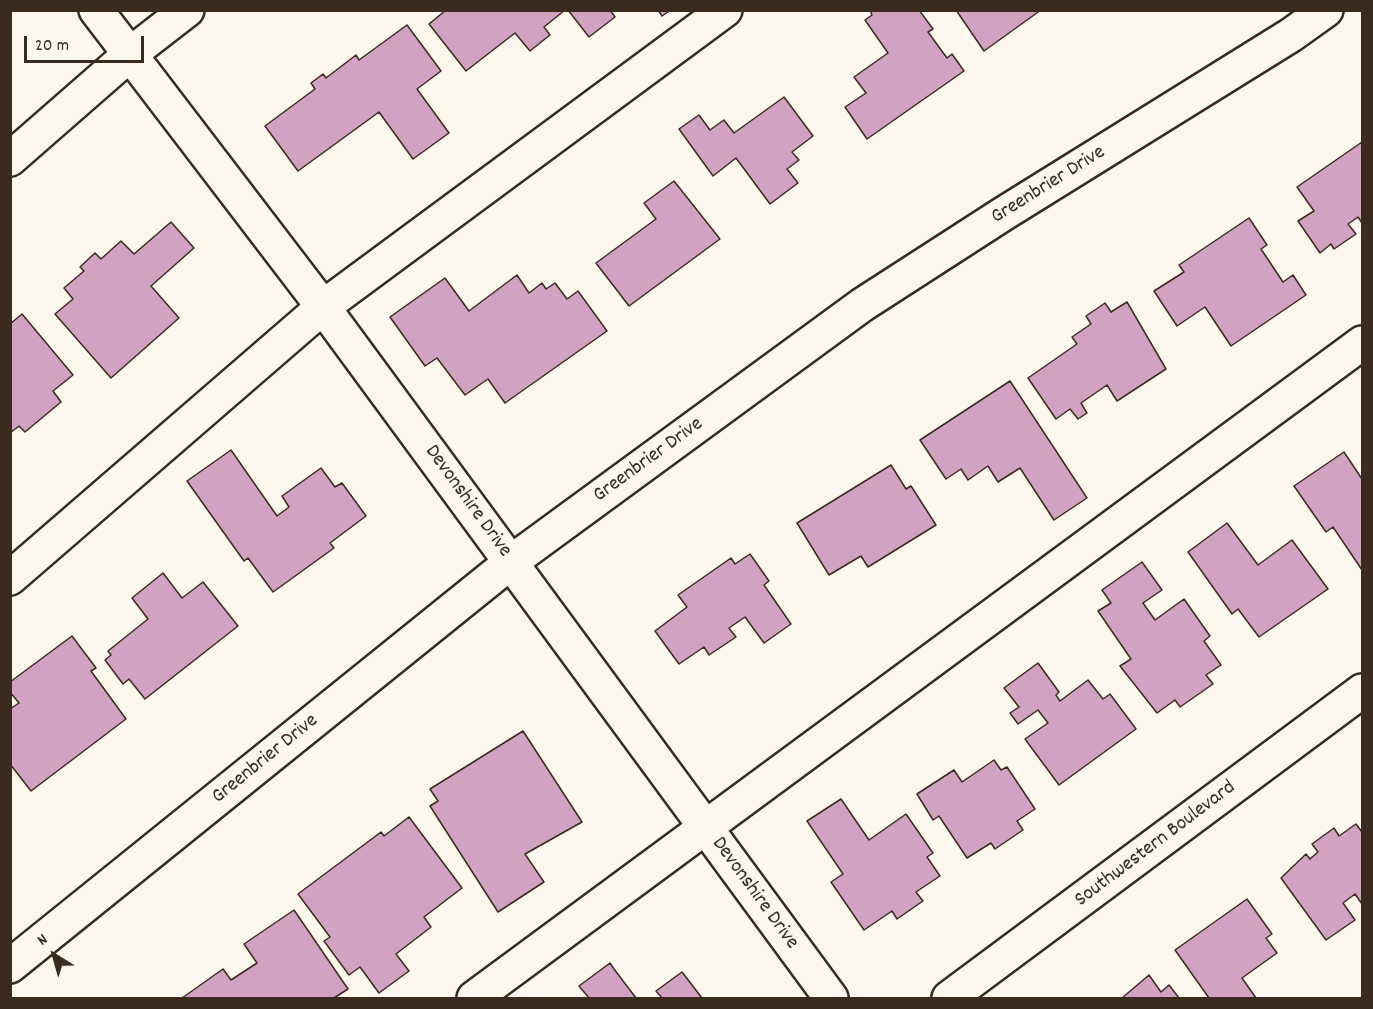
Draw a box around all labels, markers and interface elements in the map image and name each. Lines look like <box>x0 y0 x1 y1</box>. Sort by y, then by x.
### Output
scale bar <box>27 24 147 62</box>
text: 20 m <box>35 34 69 59</box>
street label: Greenbrier Drive <box>987 141 1111 231</box>
street label: Greenbrier Drive <box>589 413 709 509</box>
street label: Devonshire Drive <box>418 441 516 563</box>
street label: Greenbrier Drive <box>208 709 324 811</box>
street label: Southwestern Boulevard <box>1071 776 1241 914</box>
street label: Devonshire Drive <box>705 833 803 955</box>
north arrow <box>24 925 84 985</box>
text: N <box>33 929 53 952</box>

